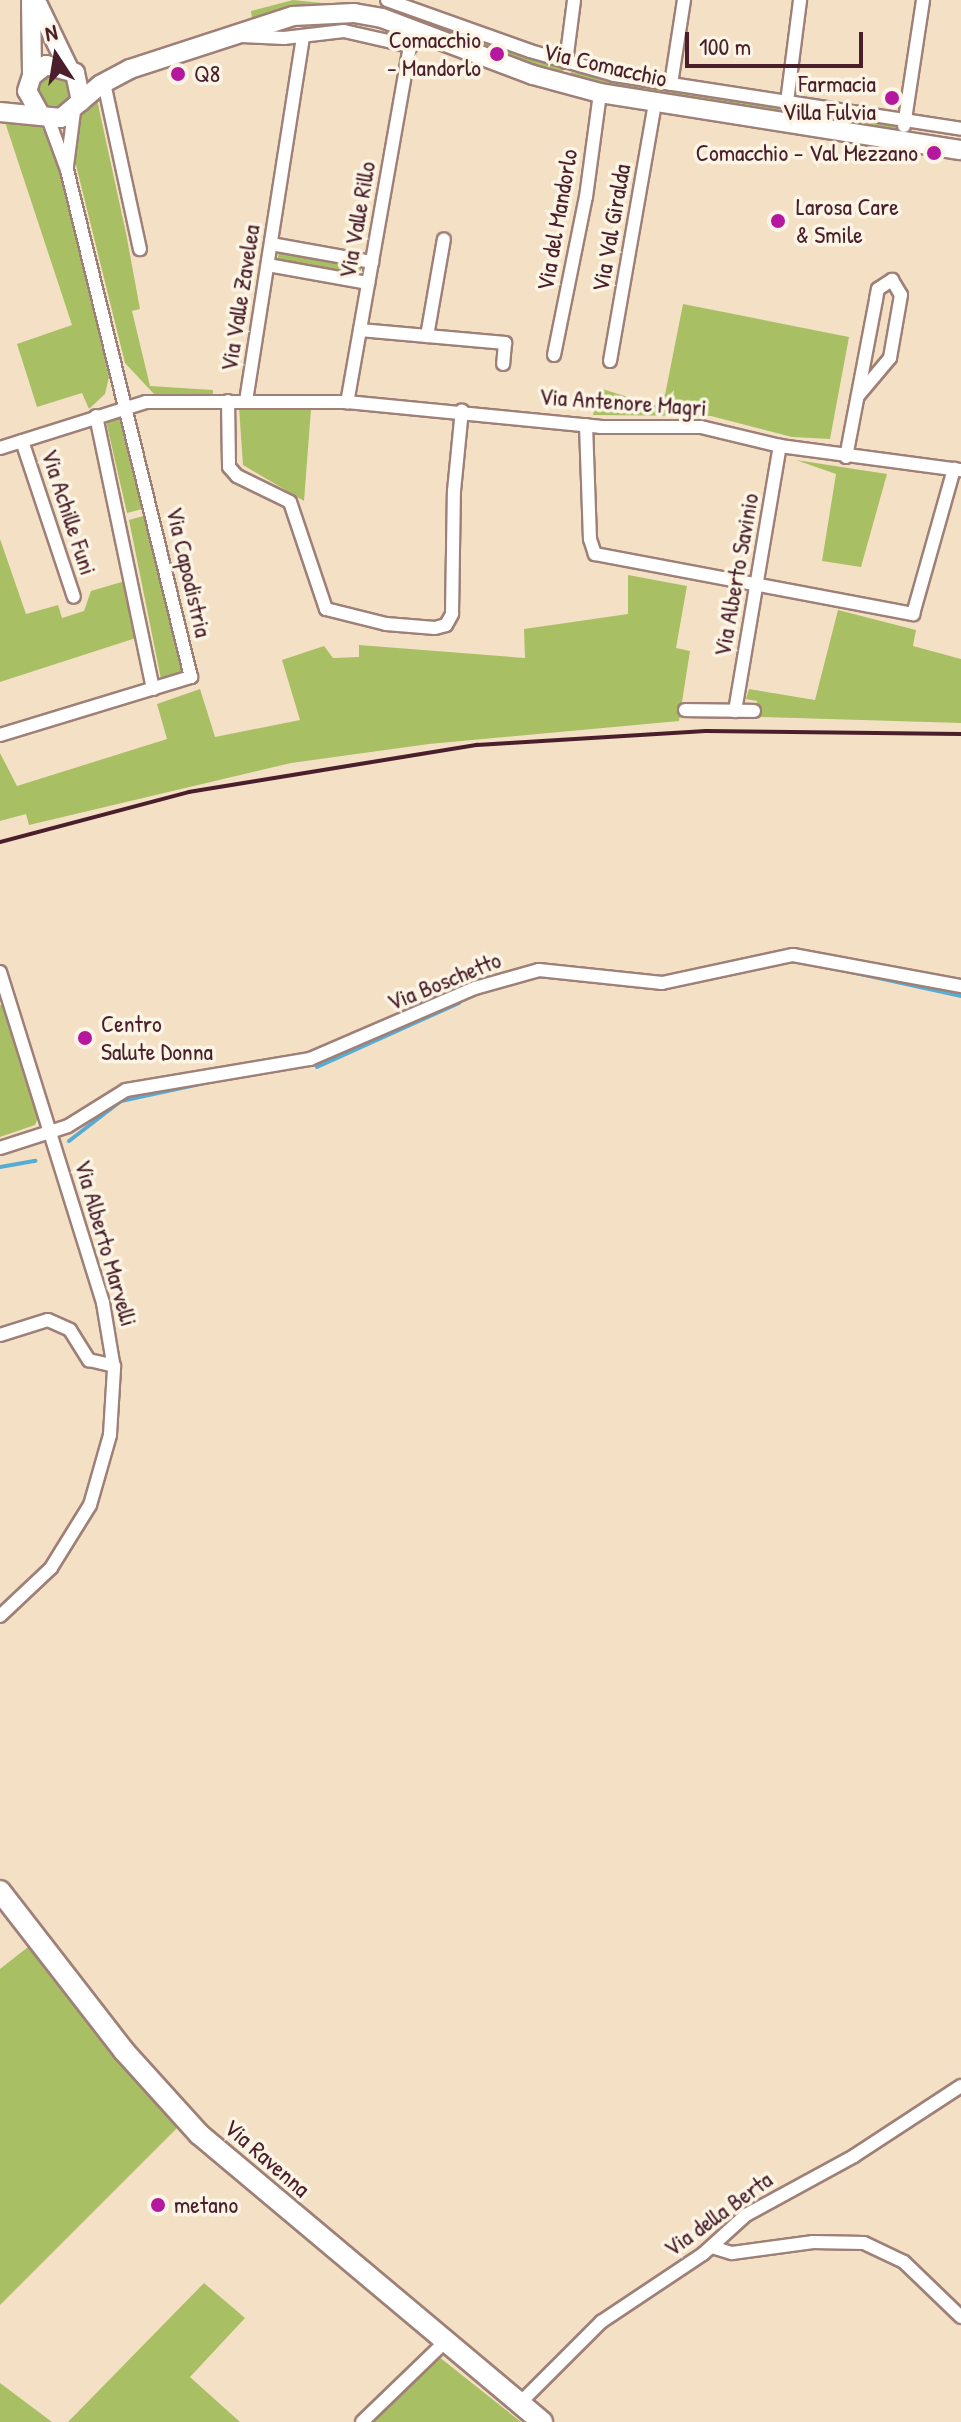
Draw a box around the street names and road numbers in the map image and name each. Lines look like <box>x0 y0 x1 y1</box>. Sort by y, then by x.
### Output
street label: Via Comacchio <box>540 37 670 93</box>
street label: Via del Mandorlo <box>530 147 584 293</box>
street label: Via Valle Rillo <box>333 159 381 281</box>
street label: Via Val Giralda <box>586 162 636 294</box>
street label: Via Valle Zavelea <box>214 223 266 373</box>
street label: Via Antenore Magri <box>538 382 708 422</box>
street label: Via Achille Funi <box>35 445 103 579</box>
street label: Via Alberto Savinio <box>707 491 765 659</box>
street label: Via Capodistria <box>160 504 218 640</box>
street label: Via Boschetto <box>383 945 505 1017</box>
street label: Via Alberto Marvelli <box>68 1156 144 1330</box>
street label: Via Ravenna <box>218 2113 316 2203</box>
street label: Via della Berta <box>658 2165 778 2263</box>

